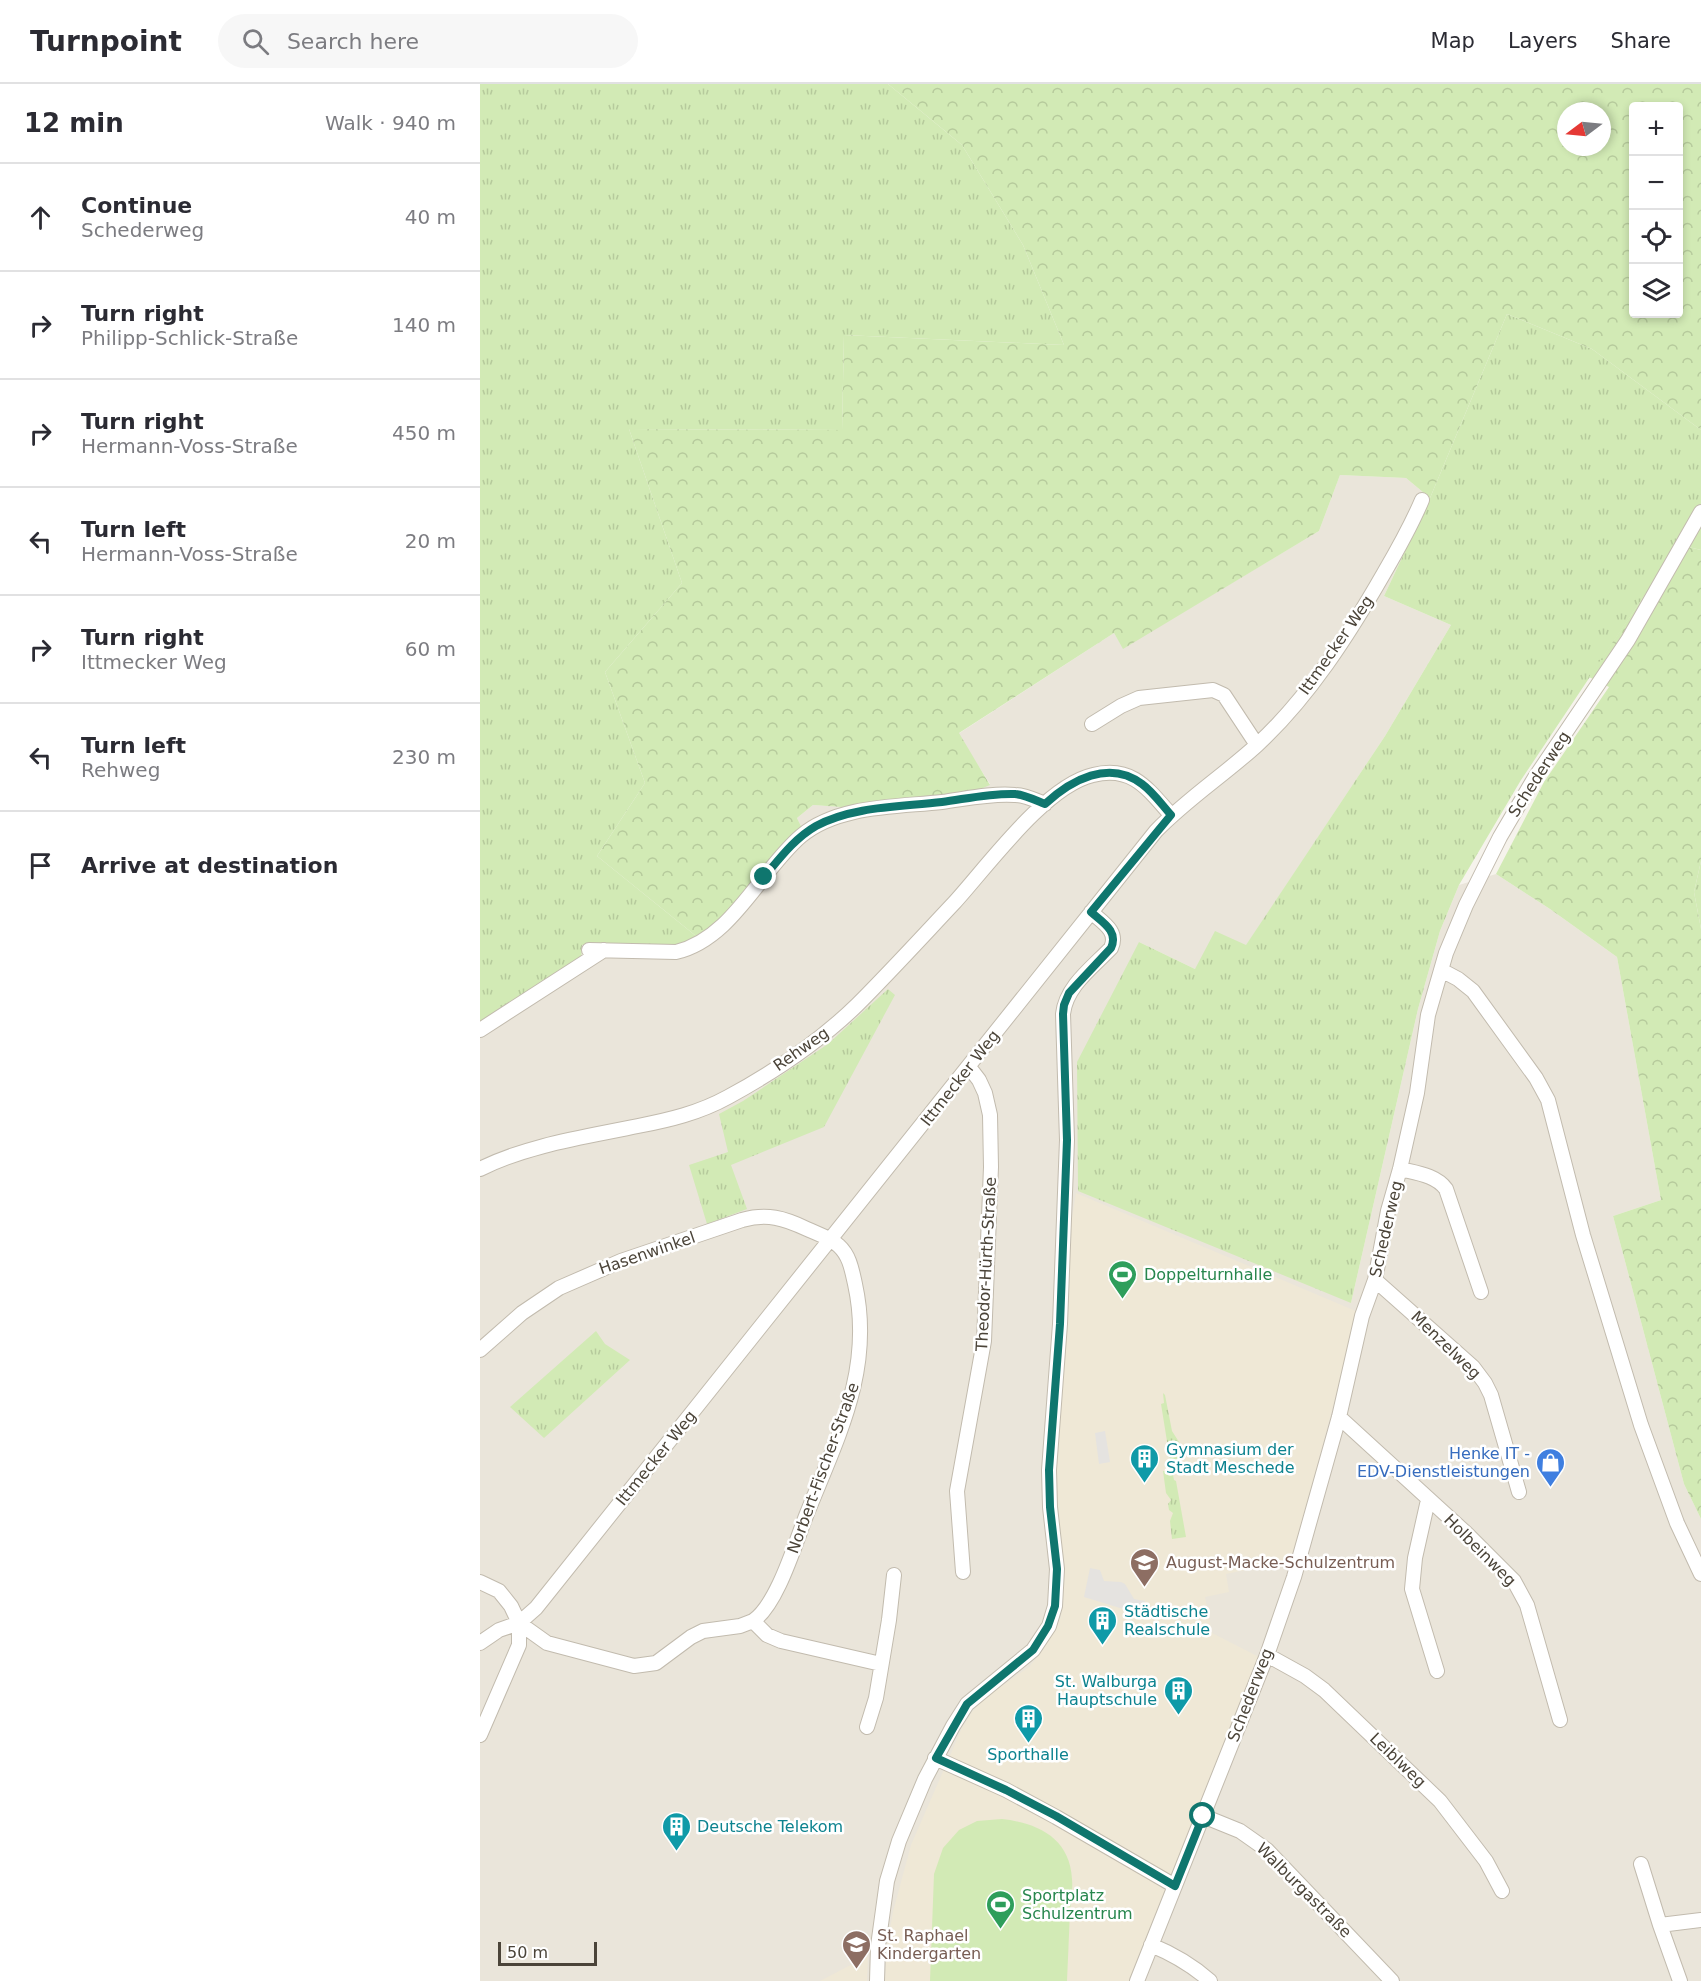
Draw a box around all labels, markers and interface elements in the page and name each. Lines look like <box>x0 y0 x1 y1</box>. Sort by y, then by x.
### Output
search box <box>218 14 638 68</box>
text: Turnpoint <box>30 25 182 58</box>
icon: search <box>239 25 272 58</box>
text: Search here <box>287 29 419 54</box>
text: Map <box>1431 29 1475 53</box>
text: Layers <box>1508 29 1577 53</box>
text: Share <box>1610 29 1671 53</box>
north arrow <box>1557 102 1611 156</box>
map controls <box>1629 102 1683 318</box>
button: + <box>1629 102 1683 156</box>
text: 12 min <box>24 108 124 138</box>
text: Walk · 940 m <box>325 111 456 135</box>
button: − <box>1629 156 1683 210</box>
text: Continue <box>81 193 192 218</box>
icon: ahead <box>24 201 57 234</box>
text: 40 m <box>405 205 456 229</box>
button: locate <box>1629 210 1683 264</box>
text: Schederweg <box>81 218 204 242</box>
button: layers <box>1629 264 1683 318</box>
text: Turn right <box>81 301 204 326</box>
icon: right <box>24 309 57 342</box>
text: 140 m <box>392 313 456 337</box>
text: Philipp-Schlick-Straße <box>81 326 298 350</box>
text: Turn right <box>81 409 204 434</box>
icon: right <box>24 417 57 450</box>
text: 450 m <box>392 421 456 445</box>
text: Hermann-Voss-Straße <box>81 434 298 458</box>
text: Turn left <box>81 517 186 542</box>
icon: left <box>24 525 57 558</box>
text: 20 m <box>405 529 456 553</box>
text: Hermann-Voss-Straße <box>81 542 298 566</box>
street label: Ittmecker Weg <box>1295 592 1377 698</box>
text: Turn right <box>81 625 204 650</box>
icon: right <box>24 633 57 666</box>
text: 60 m <box>405 637 456 661</box>
text: Ittmecker Weg <box>81 650 227 674</box>
street label: Schederweg <box>1504 727 1574 821</box>
text: Turn left <box>81 733 186 758</box>
icon: left <box>24 741 57 774</box>
text: 230 m <box>392 745 456 769</box>
text: Rehweg <box>81 758 160 782</box>
icon: arrive <box>24 849 57 882</box>
text: Arrive at destination <box>81 853 338 878</box>
route end <box>750 863 776 889</box>
street label: Rehweg <box>770 1023 832 1075</box>
street label: Ittmecker Weg <box>917 1026 1003 1130</box>
street label: Theodor-Hürth-Straße <box>972 1176 1000 1353</box>
street label: Schederweg <box>1366 1179 1406 1279</box>
street label: Hasenwinkel <box>596 1228 698 1278</box>
sports icon: Doppelturnhalle <box>1107 1258 1139 1300</box>
place label: Doppelturnhalle <box>1144 1265 1272 1284</box>
street label: Menzelweg <box>1407 1307 1485 1383</box>
street label: Norbert-Fischer-Straße <box>783 1380 863 1556</box>
street label: Ittmecker Weg <box>612 1407 700 1509</box>
place label: Gymnasium der Stadt Meschede <box>1166 1440 1295 1477</box>
building icon: Gymnasium der Stadt Meschede <box>1129 1442 1161 1484</box>
place label: Henke IT - EDV-Dienstleistungen <box>1357 1444 1530 1481</box>
shop icon: Henke IT - EDV-Dienstleistungen <box>1535 1446 1567 1488</box>
street label: Holbeinweg <box>1440 1510 1520 1590</box>
school or university icon: August-Macke-Schulzentrum <box>1129 1546 1161 1588</box>
place label: August-Macke-Schulzentrum <box>1166 1553 1395 1572</box>
place label: Städtische Realschule <box>1124 1602 1210 1639</box>
building icon: Städtische Realschule <box>1087 1604 1119 1646</box>
street label: Schederweg <box>1223 1646 1277 1744</box>
place label: St. Walburga Hauptschule <box>1055 1672 1157 1709</box>
building icon: St. Walburga Hauptschule <box>1162 1674 1194 1716</box>
building icon: Sporthalle <box>1012 1702 1044 1744</box>
street label: Leiblweg <box>1366 1729 1430 1791</box>
place label: Sporthalle <box>987 1745 1069 1764</box>
route start <box>1189 1802 1215 1828</box>
building icon: Deutsche Telekom <box>660 1810 692 1852</box>
place label: Deutsche Telekom <box>697 1817 843 1836</box>
street label: Walburgastraße <box>1253 1839 1355 1941</box>
place label: Sportplatz Schulzentrum <box>1022 1886 1133 1923</box>
sports icon: Sportplatz Schulzentrum <box>985 1888 1017 1930</box>
place label: St. Raphael Kindergarten <box>877 1926 981 1963</box>
school or university icon: St. Raphael Kindergarten <box>840 1928 872 1970</box>
scale bar <box>498 1939 597 1966</box>
text: 50 m <box>507 1943 548 1962</box>

